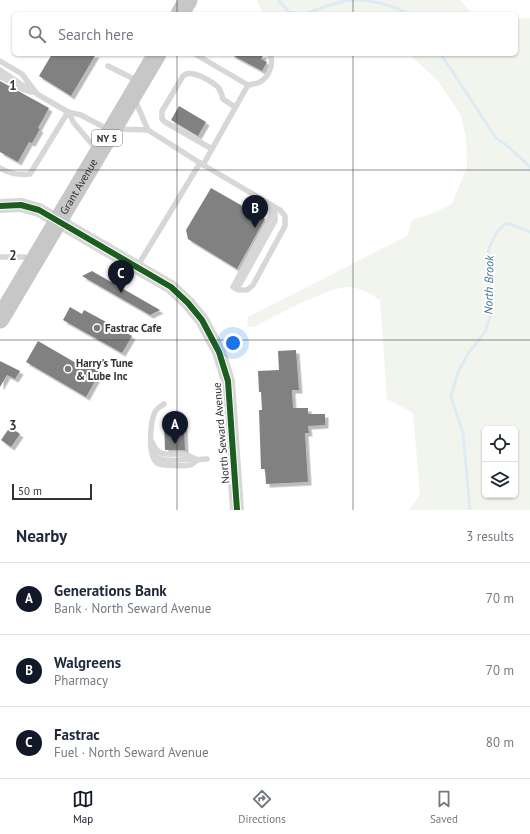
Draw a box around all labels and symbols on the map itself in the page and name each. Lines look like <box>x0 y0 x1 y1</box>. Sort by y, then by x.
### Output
text: 1 <box>9 77 17 94</box>
road number: NY 5 <box>92 130 122 146</box>
street label: Grant Avenue <box>56 156 101 217</box>
pin: B <box>242 195 268 228</box>
text: 2 <box>9 247 17 264</box>
water label: North Brook <box>480 255 497 315</box>
pin: C <box>108 260 134 293</box>
place label: Fastrac Cafe <box>105 321 162 335</box>
marker: Fastrac Cafe <box>92 323 102 333</box>
your location <box>223 333 243 353</box>
place label: Harry's Tune & Lube Inc <box>76 356 134 383</box>
marker: Harry's Tune & Lube Inc <box>63 364 73 374</box>
street label: North Seward Avenue <box>210 381 232 484</box>
pin: A <box>162 411 188 444</box>
text: 3 <box>9 417 17 434</box>
scale bar <box>12 482 92 501</box>

